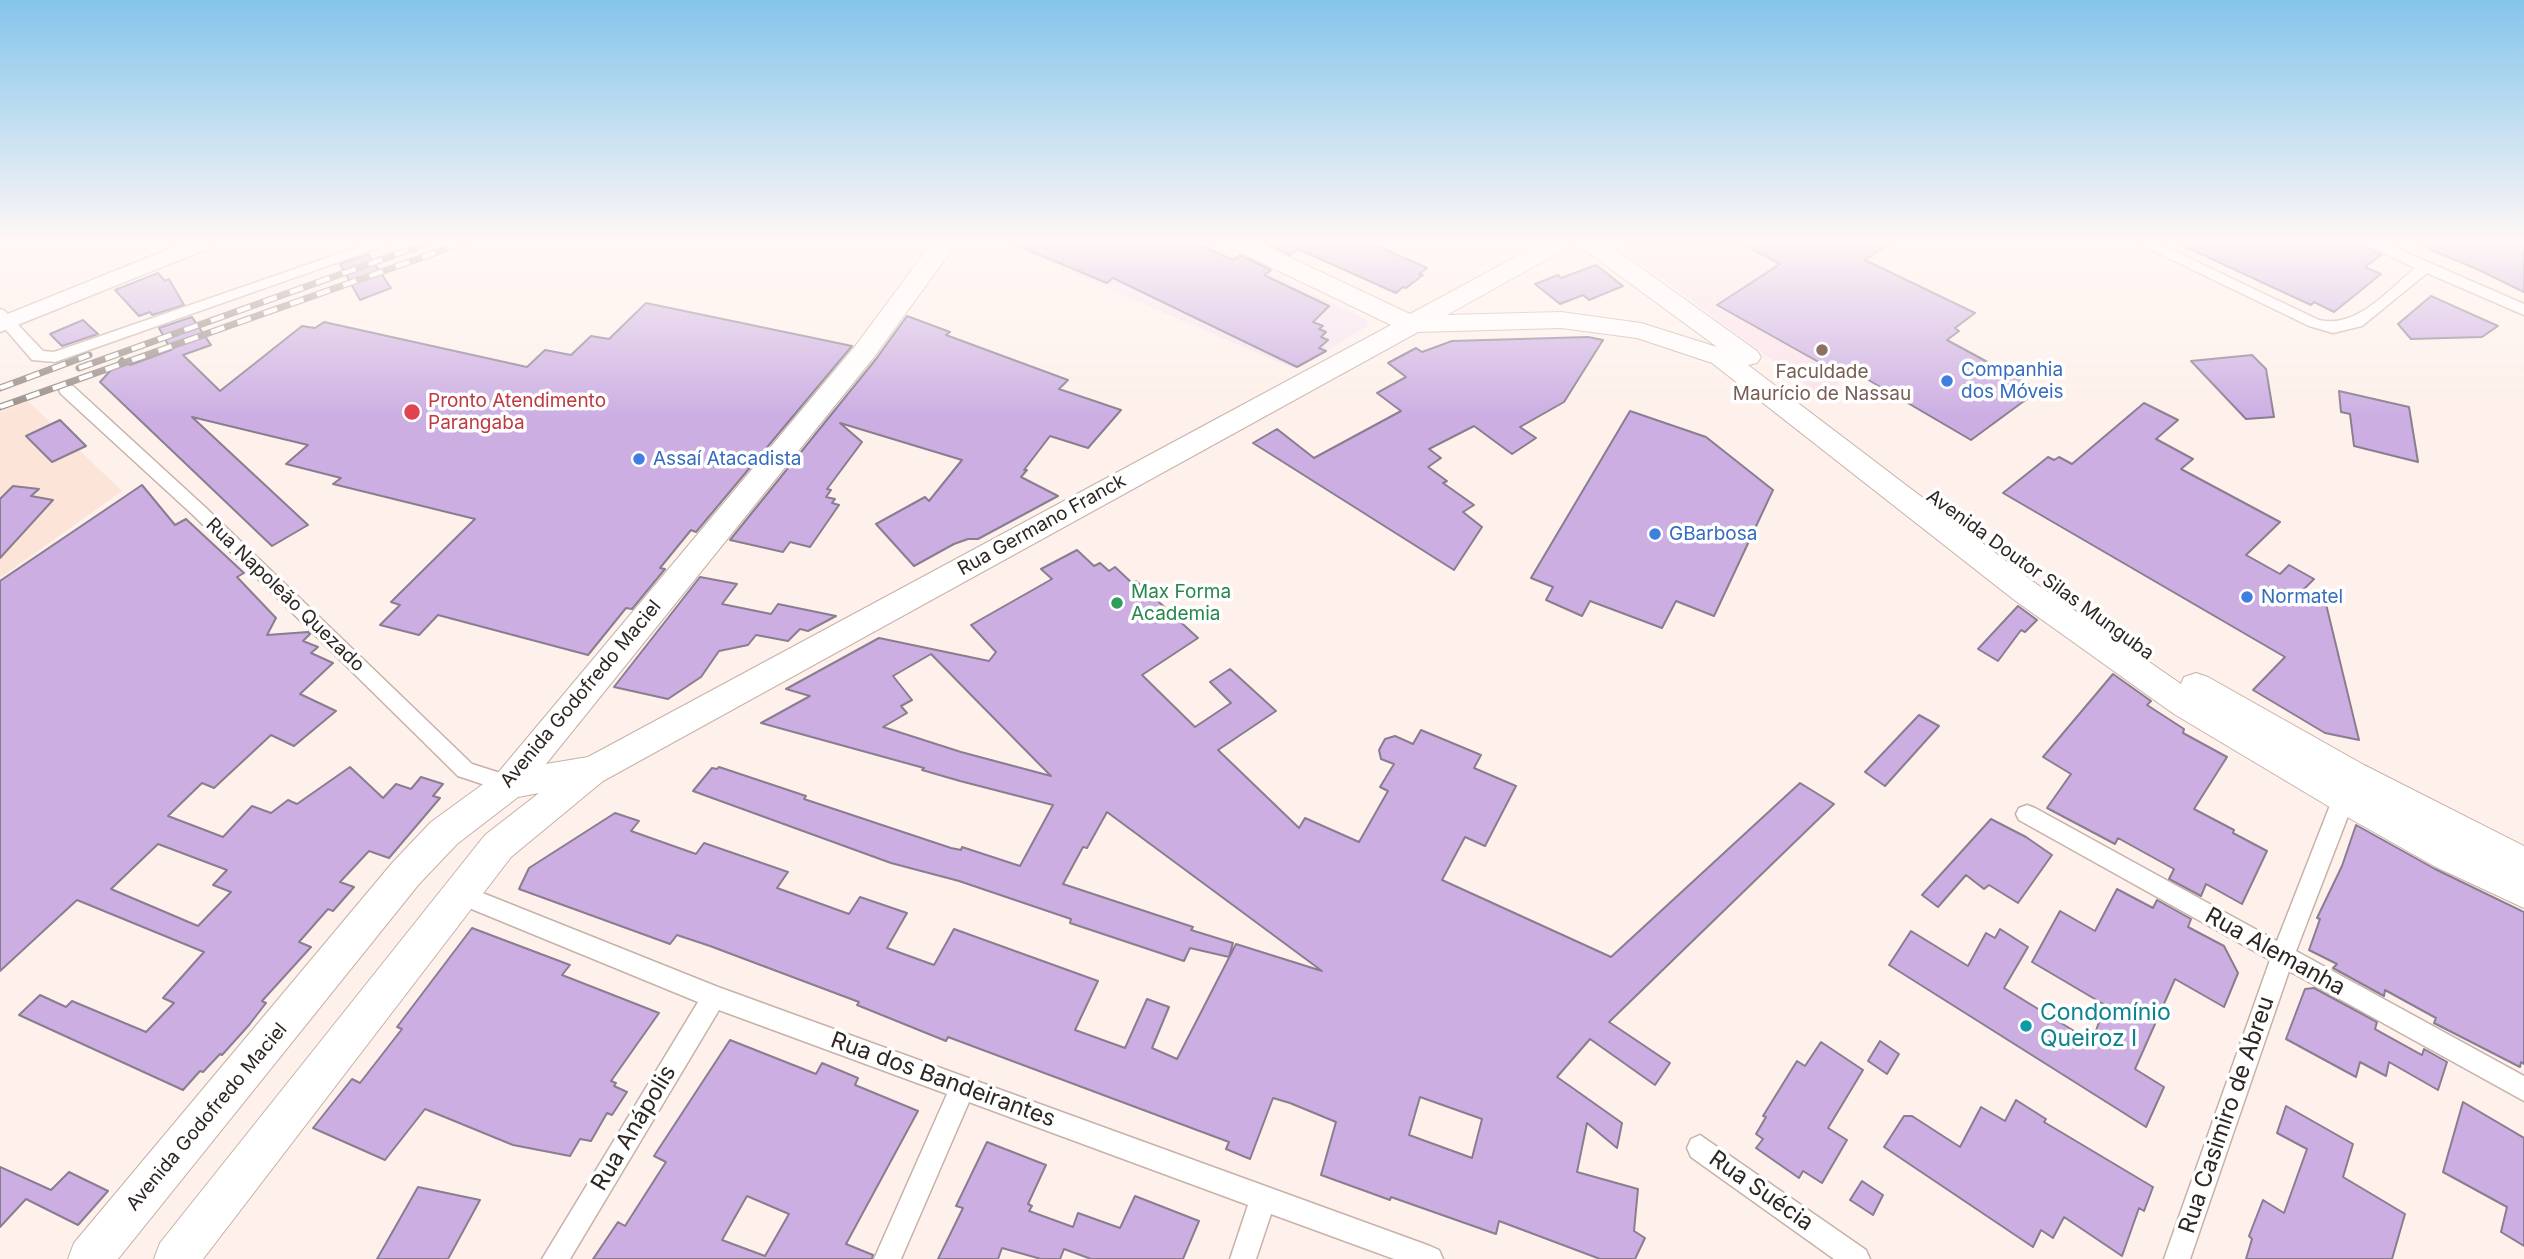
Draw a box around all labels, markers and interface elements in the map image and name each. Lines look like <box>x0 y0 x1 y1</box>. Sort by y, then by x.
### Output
marker: Faculdade Maurício de Nassau <box>1814 342 1830 358</box>
place label: Companhia dos Móveis <box>1961 359 2064 403</box>
place label: Faculdade Maurício de Nassau <box>1733 361 1911 405</box>
marker: Companhia dos Móveis <box>1939 373 1955 389</box>
place label: Pronto Atendimento Parangaba <box>428 390 606 434</box>
marker: Pronto Atendimento Parangaba <box>402 402 422 422</box>
place label: Assaí Atacadista <box>653 448 801 470</box>
marker: Assaí Atacadista <box>631 451 647 467</box>
street label: Rua Germano Franck <box>954 469 1130 581</box>
street label: Avenida Doutor Silas Munguba <box>1922 485 2158 665</box>
street label: Rua Napoleão Quezado <box>201 513 369 677</box>
place label: GBarbosa <box>1669 523 1757 545</box>
marker: GBarbosa <box>1647 526 1663 542</box>
place label: Max Forma Academia <box>1131 581 1231 625</box>
place label: Normatel <box>2261 586 2343 608</box>
marker: Normatel <box>2239 589 2255 605</box>
marker: Max Forma Academia <box>1109 595 1125 611</box>
street label: Avenida Godofredo Maciel <box>496 596 666 792</box>
street label: Rua Alemanha <box>2200 902 2350 1002</box>
street label: Rua Casimiro de Abreu <box>2173 993 2281 1237</box>
place label: Condomínio Queiroz I <box>2040 999 2171 1053</box>
marker: Condomínio Queiroz I <box>2018 1018 2034 1034</box>
street label: Avenida Godofredo Maciel <box>122 1019 292 1215</box>
street label: Rua dos Bandeirantes <box>827 1027 1059 1133</box>
street label: Rua Anápolis <box>586 1060 682 1196</box>
street label: Rua Suécia <box>1703 1145 1819 1237</box>

